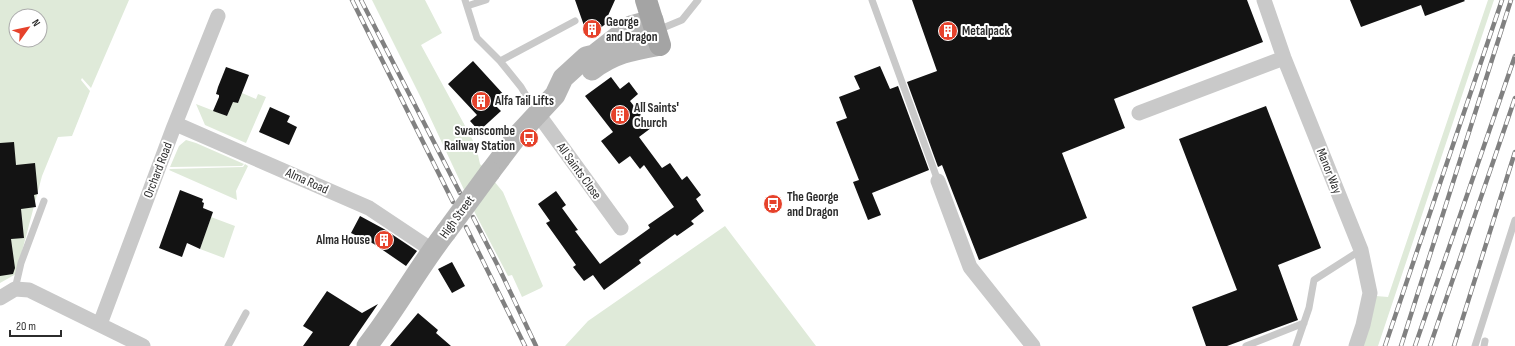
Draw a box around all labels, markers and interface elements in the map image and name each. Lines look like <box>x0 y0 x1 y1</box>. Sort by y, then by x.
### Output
north arrow <box>8 8 48 48</box>
place label: George and Dragon <box>606 14 658 45</box>
text: N <box>29 17 43 29</box>
building icon: George and Dragon <box>581 18 603 40</box>
building icon: Metalpack <box>937 20 959 42</box>
place label: Metalpack <box>962 23 1010 39</box>
building icon: Alfa Tail Lifts <box>470 90 492 112</box>
place label: Alfa Tail Lifts <box>494 93 554 109</box>
place label: All Saints' Church <box>633 100 679 131</box>
building icon: All Saints' Church <box>609 104 631 126</box>
place label: Swanscombe Railway Station <box>444 123 515 154</box>
bus stop icon: Swanscombe Railway Station <box>518 127 540 149</box>
street label: All Saints Close <box>553 139 605 202</box>
street label: Orchard Road <box>140 140 176 200</box>
street label: Manor Way <box>1313 146 1345 196</box>
street label: Alma Road <box>282 164 331 198</box>
place label: The George and Dragon <box>787 189 839 220</box>
street label: High Street <box>436 192 478 242</box>
bus stop icon: The George and Dragon <box>762 193 784 215</box>
building icon: Alma House <box>373 229 395 251</box>
place label: Alma House <box>315 232 370 248</box>
scale bar <box>10 312 61 338</box>
text: 20 m <box>16 319 36 334</box>

